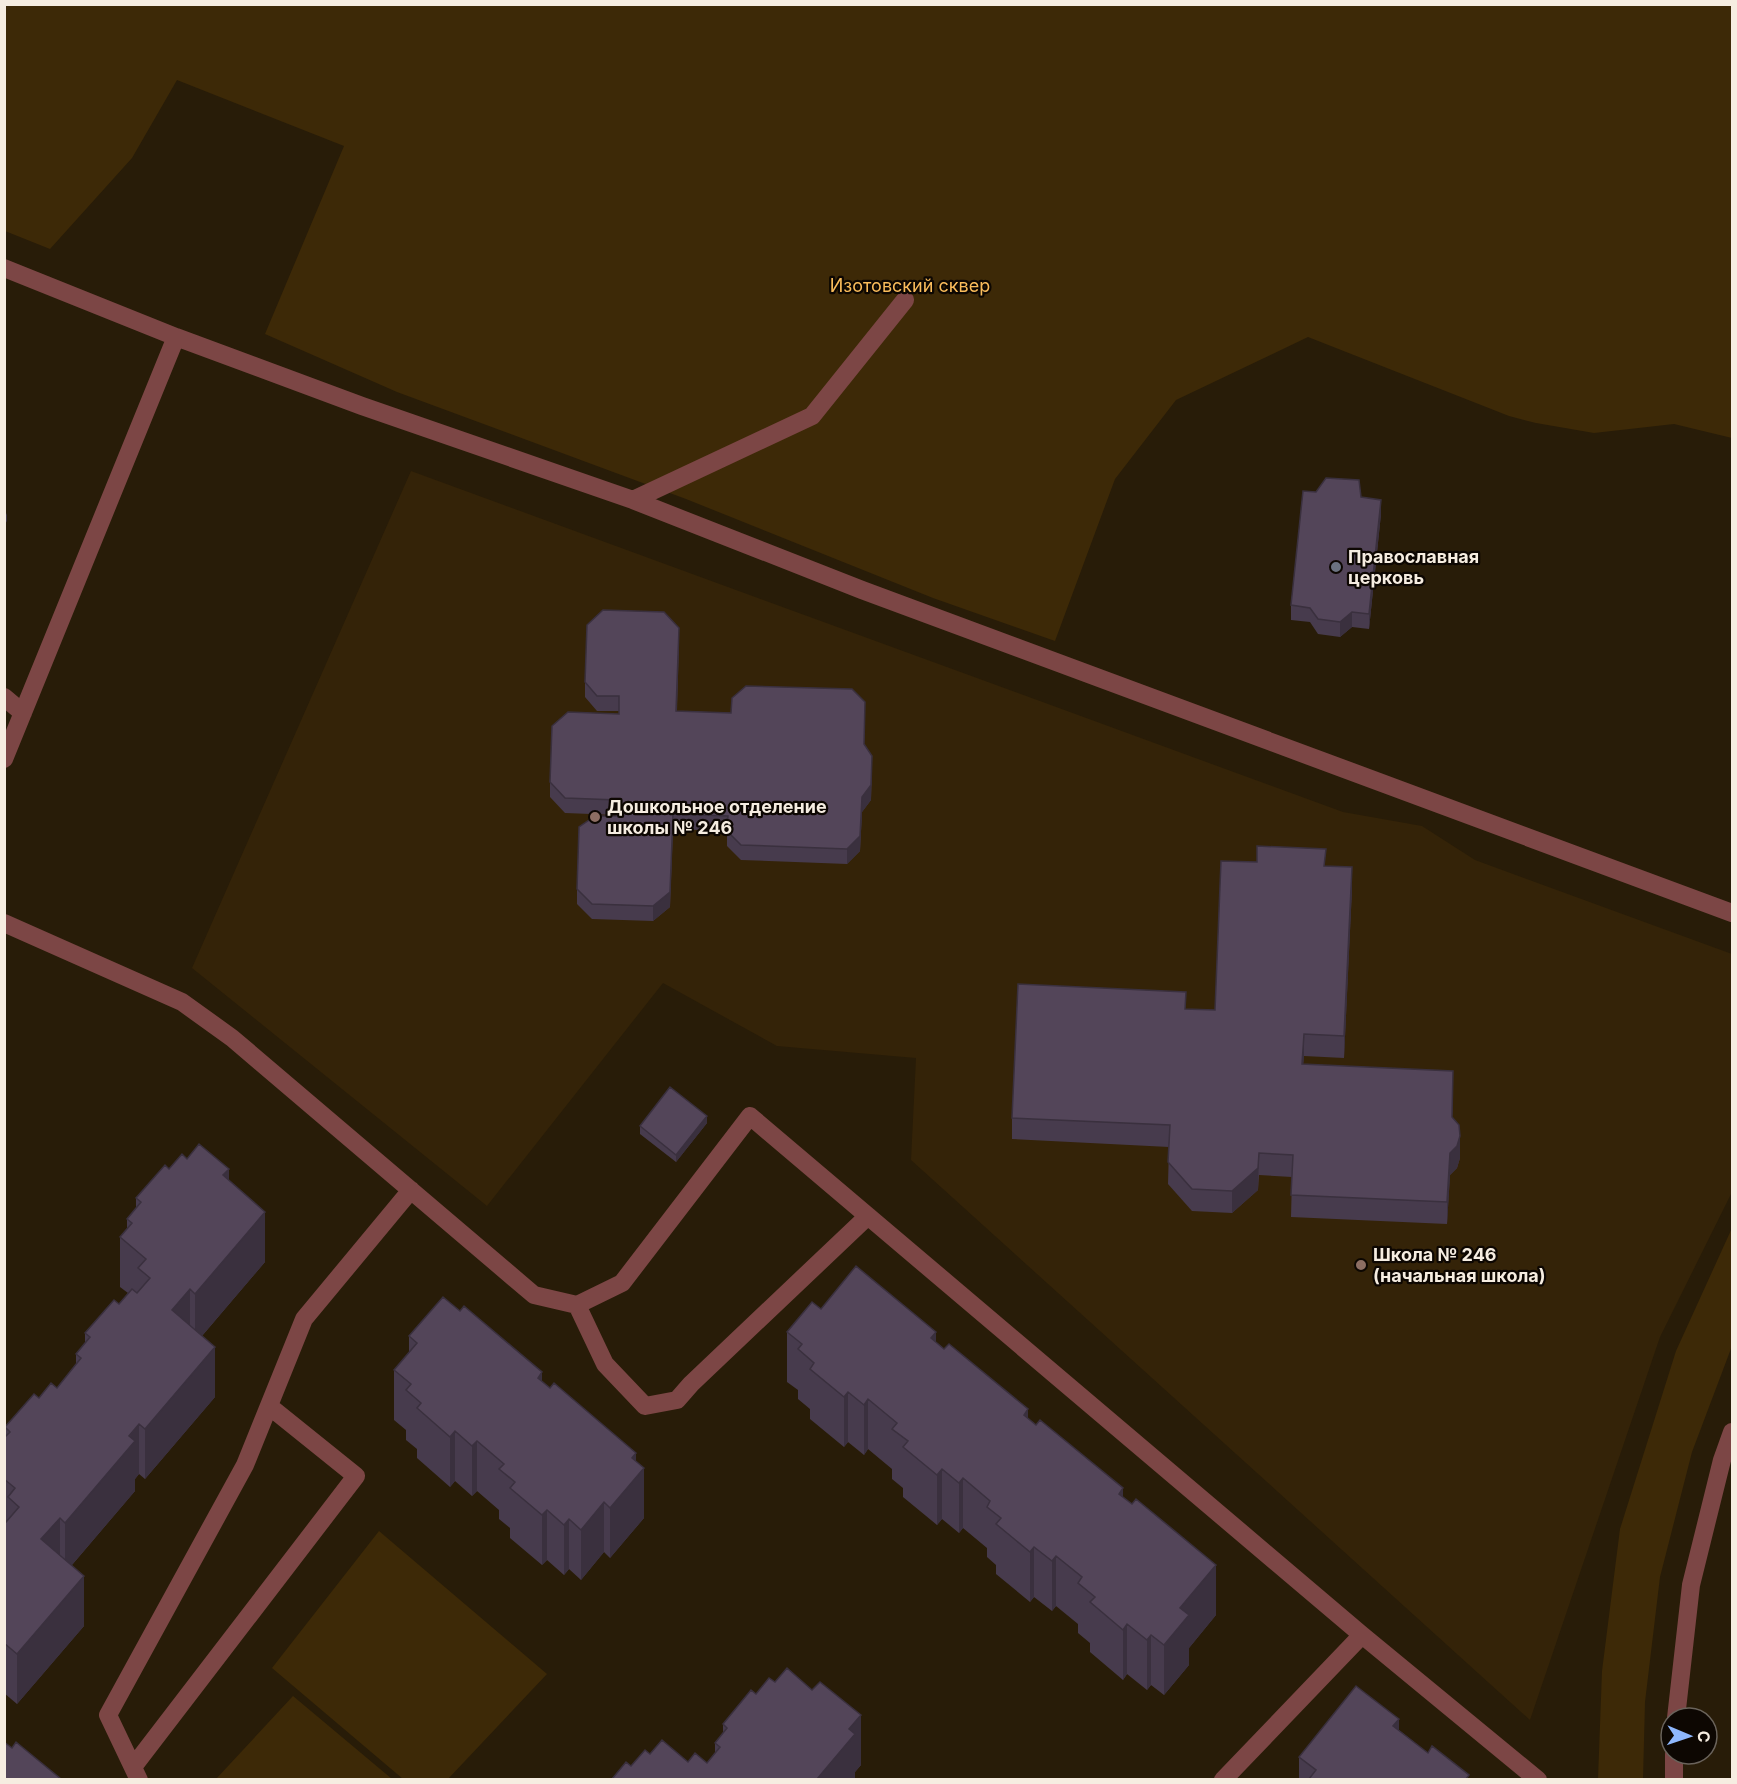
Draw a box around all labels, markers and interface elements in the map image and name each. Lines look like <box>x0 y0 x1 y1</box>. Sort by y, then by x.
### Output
park label: Изотовский сквер <box>830 275 990 296</box>
place label: Православная церковь <box>1348 546 1479 588</box>
marker: Православная церковь <box>1329 560 1343 574</box>
place label: Дошкольное отделение школы № 246 <box>607 796 827 838</box>
marker: Дошкольное отделение школы № 246 <box>588 810 602 824</box>
place label: Школа № 246 (начальная школа) <box>1373 1244 1546 1286</box>
marker: Школа № 246 (начальная школа) <box>1354 1258 1368 1272</box>
north arrow <box>1659 1706 1719 1766</box>
text: С <box>1694 1730 1714 1743</box>

